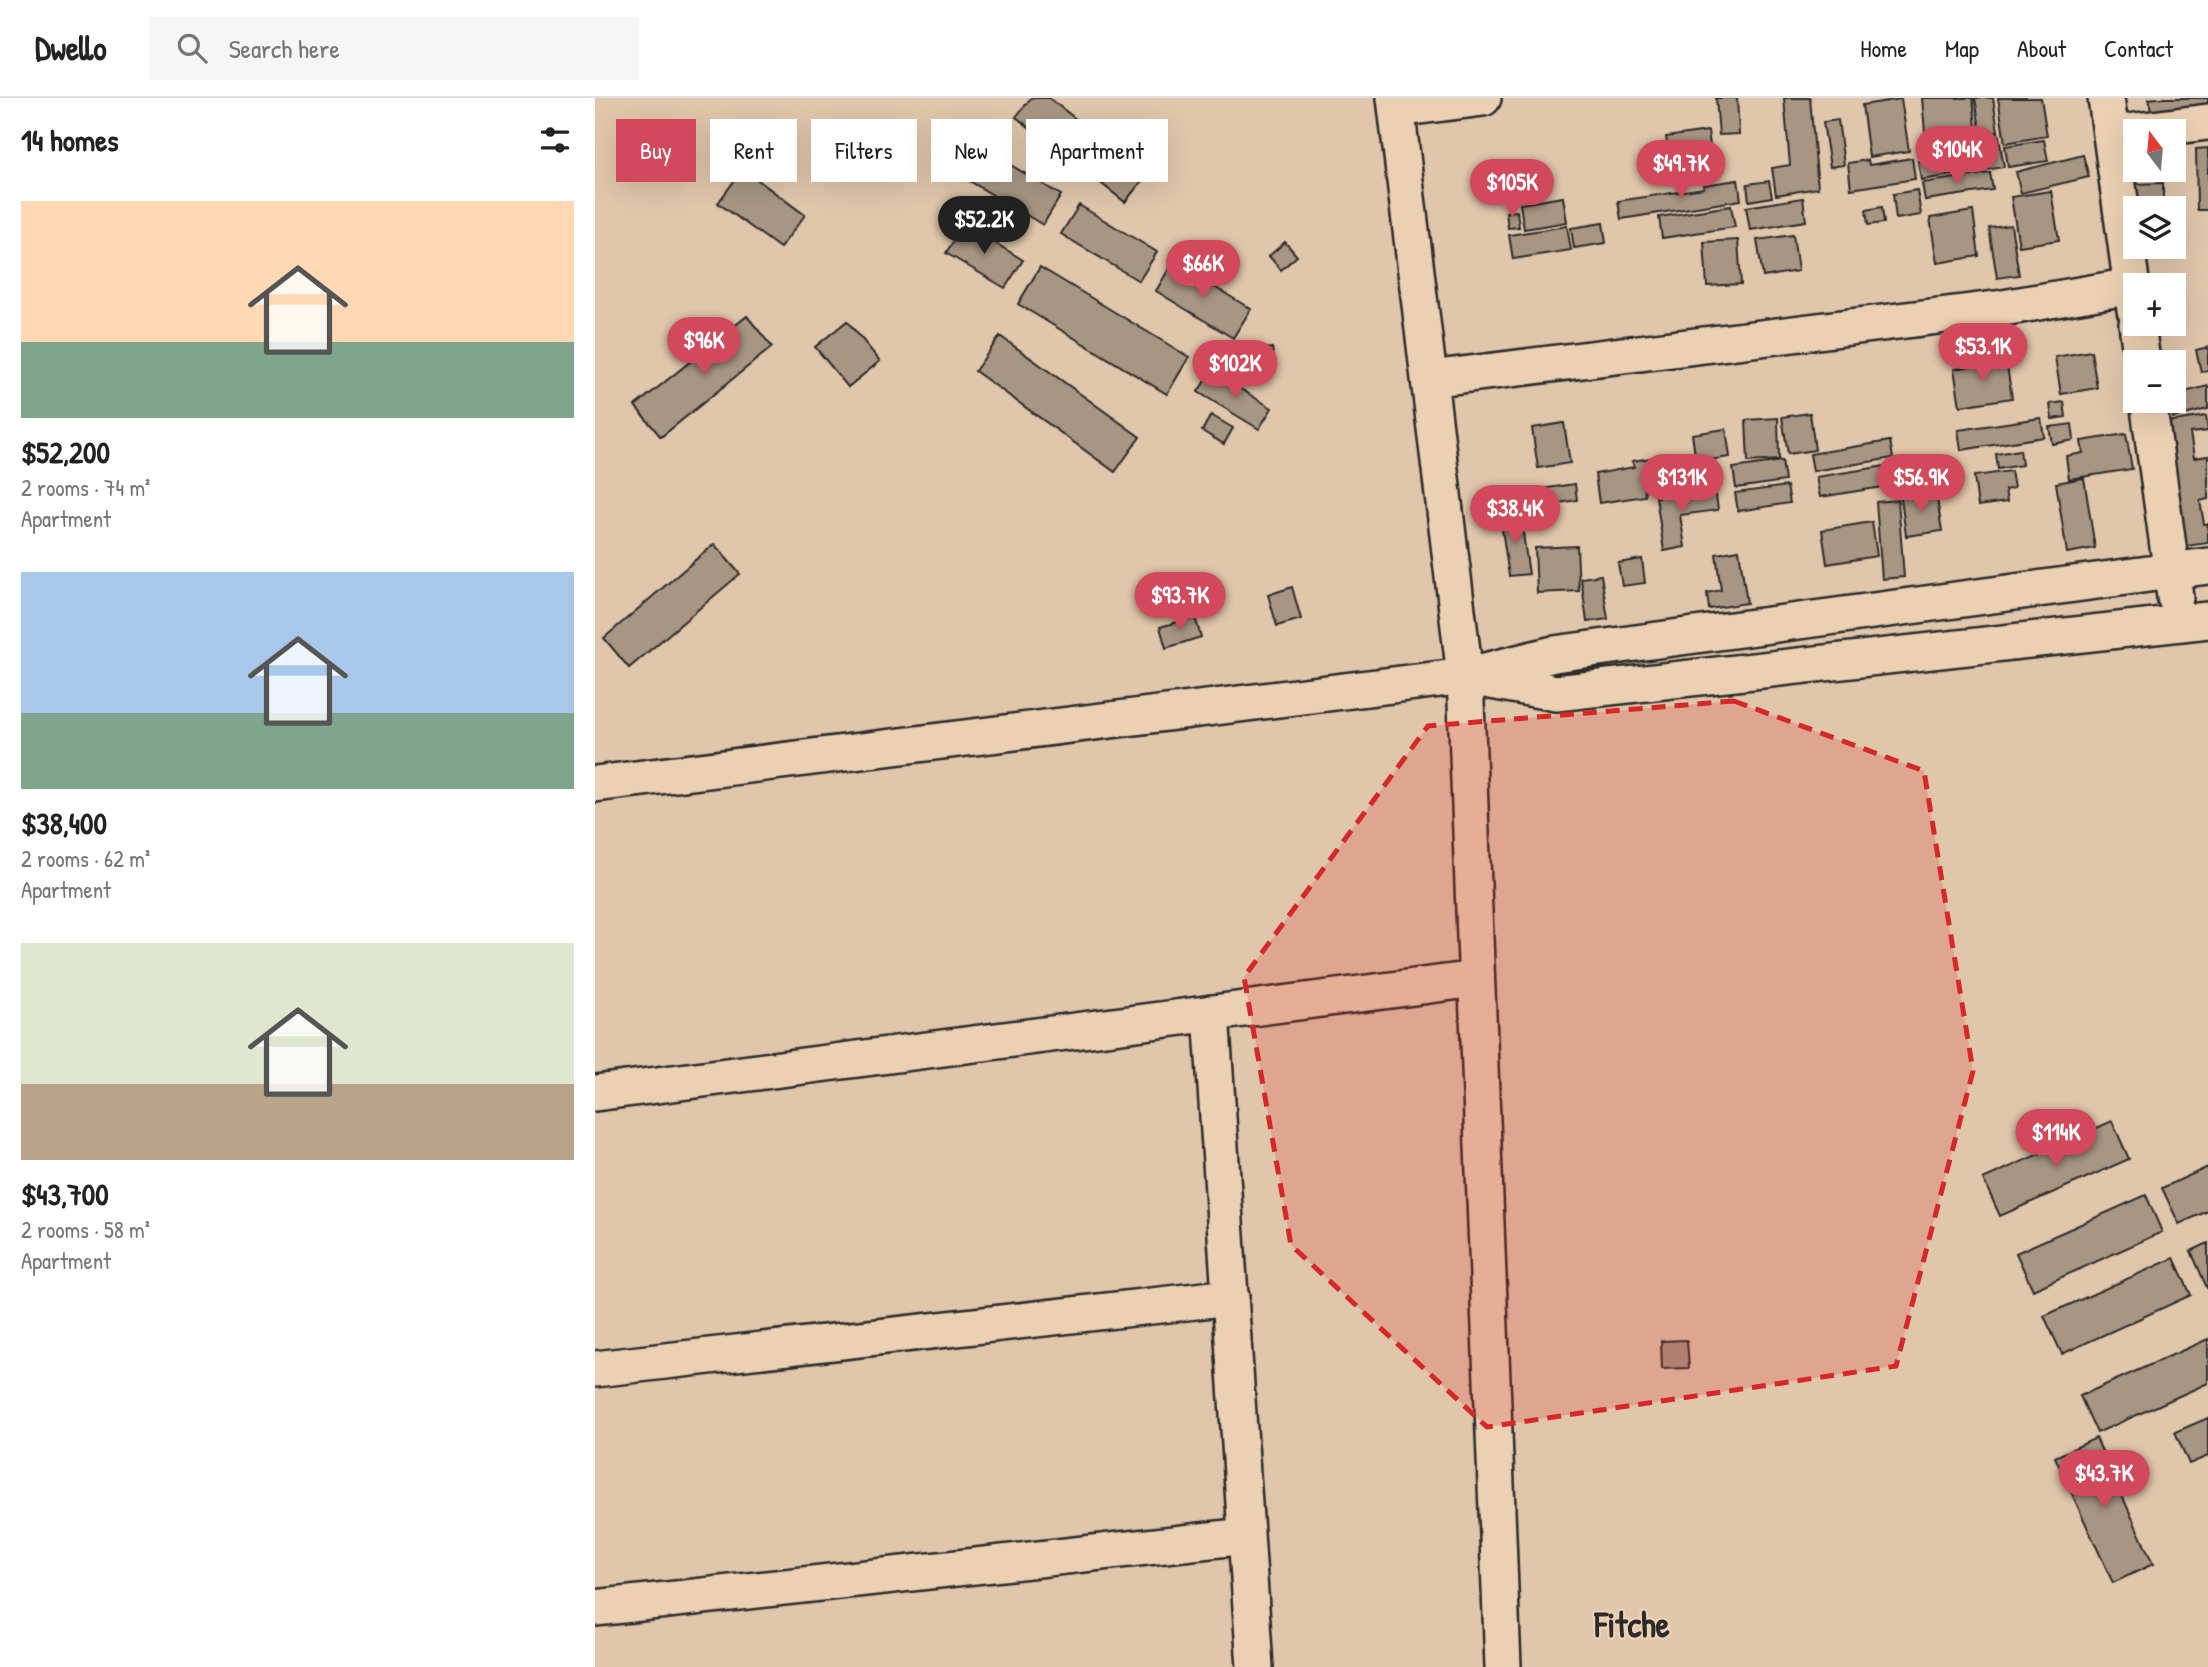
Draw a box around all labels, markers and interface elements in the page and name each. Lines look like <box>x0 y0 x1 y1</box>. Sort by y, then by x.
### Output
search box <box>149 17 639 80</box>
text: Dwello <box>35 26 107 70</box>
icon: search <box>173 29 211 67</box>
text: Search here <box>229 31 340 66</box>
text: Home <box>1860 32 1907 64</box>
text: Map <box>1945 32 1979 64</box>
text: About <box>2017 32 2066 64</box>
text: Contact <box>2104 32 2173 64</box>
chip: Buy <box>616 119 696 182</box>
chip: Rent <box>710 119 797 182</box>
chip: Filters <box>811 119 917 182</box>
chip: New <box>931 119 1012 182</box>
chip: Apartment <box>1026 119 1168 182</box>
north arrow <box>2123 119 2186 182</box>
map controls <box>2123 119 2186 413</box>
text: 14 homes <box>21 120 119 160</box>
icon: filters <box>536 121 574 159</box>
pin: $104K <box>1908 126 2006 186</box>
text: $104K <box>1932 133 1982 164</box>
pin: $49.7K <box>1624 140 1738 200</box>
text: $49.7K <box>1652 147 1710 178</box>
pin: $105K <box>1463 159 1561 219</box>
text: $105K <box>1486 166 1538 197</box>
button: layers <box>2123 196 2186 259</box>
pin: $52.2K <box>927 197 1041 256</box>
text: $52.2K <box>954 203 1014 234</box>
pin: $66K <box>1162 240 1244 300</box>
icon: home <box>235 247 361 373</box>
text: $66K <box>1182 247 1224 278</box>
button: + <box>2123 273 2186 336</box>
pin: $96K <box>663 317 745 377</box>
text: $96K <box>683 324 725 355</box>
pin: $53.1K <box>1926 324 2040 383</box>
text: $53.1K <box>1955 330 2012 361</box>
pin: $102K <box>1186 341 1284 400</box>
text: $102K <box>1208 347 1262 378</box>
button: − <box>2123 350 2186 413</box>
text: $52,200 <box>21 432 110 472</box>
pin: $131K <box>1633 454 1731 514</box>
pin: $56.9K <box>1864 454 1978 514</box>
text: $131K <box>1657 461 1707 492</box>
text: $56.9K <box>1893 461 1949 492</box>
text: 2 rooms · 74 m² <box>21 472 150 503</box>
pin: $38.4K <box>1458 486 1572 545</box>
text: $38.4K <box>1486 492 1544 523</box>
text: Apartment <box>21 503 111 534</box>
pin: $93.7K <box>1123 573 1237 632</box>
text: $93.7K <box>1151 579 1209 610</box>
icon: home <box>235 618 361 744</box>
text: $38,400 <box>21 803 107 843</box>
text: 2 rooms · 62 m² <box>21 843 150 874</box>
text: Apartment <box>21 874 111 905</box>
icon: home <box>235 989 361 1115</box>
pin: $114K <box>2007 1110 2105 1169</box>
text: $114K <box>2031 1116 2081 1147</box>
text: $43,700 <box>21 1174 109 1214</box>
text: 2 rooms · 58 m² <box>21 1214 150 1245</box>
text: Apartment <box>21 1245 111 1276</box>
pin: $43.7K <box>2047 1450 2161 1510</box>
text: $43.7K <box>2075 1457 2133 1488</box>
district label: Fitche <box>1593 1601 1670 1648</box>

